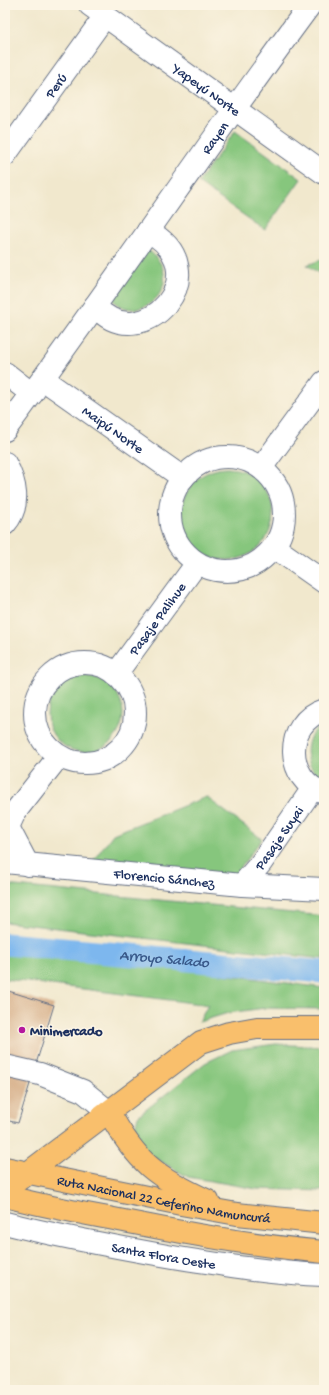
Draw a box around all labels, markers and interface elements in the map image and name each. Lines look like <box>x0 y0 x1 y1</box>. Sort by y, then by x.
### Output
street label: Yapeyú Norte <box>167 60 243 122</box>
street label: Perú <box>42 71 72 103</box>
street label: Rayen <box>199 119 234 158</box>
street label: Maipú Norte <box>78 403 147 459</box>
street label: Pasaje Palihue <box>126 579 191 660</box>
street label: Pasaje Suyai <box>252 804 309 875</box>
street label: Florencio Sánchez <box>112 866 216 893</box>
water label: Arroyo Salado <box>119 947 211 973</box>
place label: Minimercado <box>30 1024 103 1041</box>
marker: Minimercado <box>17 1025 27 1035</box>
street label: Ruta Nacional 22 Ceferino Namuncurá <box>55 1173 272 1229</box>
street label: Santa Flora Oeste <box>110 1240 217 1275</box>

